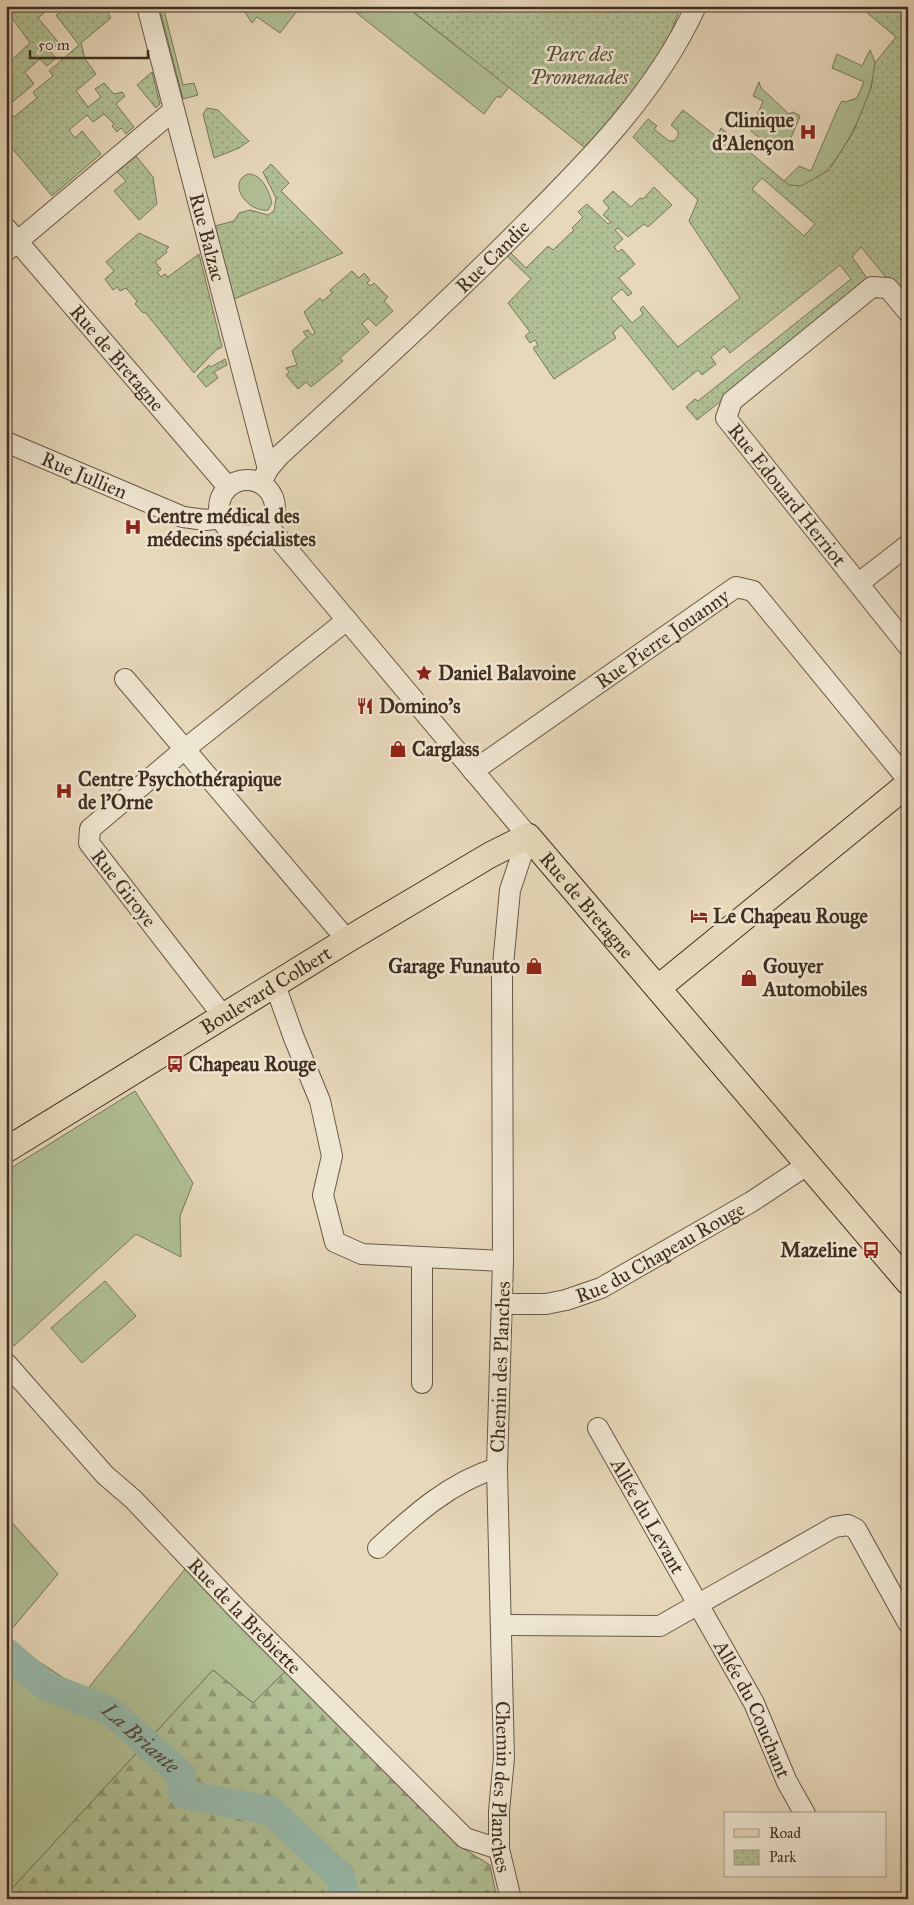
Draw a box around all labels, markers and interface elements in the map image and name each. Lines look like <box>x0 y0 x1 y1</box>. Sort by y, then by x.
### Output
scale bar <box>30 28 148 60</box>
text: 50 m <box>38 36 70 54</box>
park label: Parc des Promenades <box>530 42 629 89</box>
place label: Clinique d'Alençon <box>712 108 795 156</box>
hospital icon: Clinique d'Alençon <box>798 122 818 142</box>
street label: Rue Balzac <box>184 190 230 284</box>
street label: Rue Candie <box>450 215 534 298</box>
street label: Rue de Bretagne <box>65 300 170 416</box>
street label: Rue Edouard Herriot <box>723 418 851 571</box>
street label: Rue Jullien <box>38 446 131 504</box>
place label: Centre médical des médecins spécialistes <box>146 504 316 552</box>
hospital icon: Centre médical des médecins spécialistes <box>123 517 143 537</box>
street label: Rue Pierre Jouanny <box>591 583 734 694</box>
place label: Daniel Balavoine <box>438 661 577 685</box>
place icon: Daniel Balavoine <box>414 663 434 683</box>
place label: Domino's <box>379 694 461 718</box>
restaurant icon: Domino's <box>355 696 375 716</box>
place label: Carglass <box>412 737 480 762</box>
shop icon: Carglass <box>388 739 408 759</box>
place label: Centre Psychothérapique de l'Orne <box>78 767 282 814</box>
hospital icon: Centre Psychothérapique de l'Orne <box>54 781 74 801</box>
street label: Rue Giroye <box>86 844 162 932</box>
street label: Rue de Bretagne <box>535 847 639 963</box>
place label: Le Chapeau Rouge <box>713 904 868 929</box>
hotel icon: Le Chapeau Rouge <box>689 906 709 926</box>
street label: Boulevard Colbert <box>196 941 336 1039</box>
place label: Garage Funauto <box>388 954 520 979</box>
place label: Gouyer Automobiles <box>761 954 868 1001</box>
shop icon: Garage Funauto <box>524 956 544 976</box>
shop icon: Gouyer Automobiles <box>739 968 759 988</box>
place label: Chapeau Rouge <box>189 1052 317 1077</box>
bus stop icon: Chapeau Rouge <box>165 1054 185 1074</box>
street label: Rue du Chapeau Rouge <box>572 1196 749 1308</box>
place label: Mazeline <box>780 1238 858 1262</box>
bus stop icon: Mazeline <box>861 1240 881 1260</box>
street label: Chemin des Planches <box>485 1281 515 1453</box>
street label: Allée du Levant <box>605 1453 690 1578</box>
street label: Rue de la Brebiette <box>183 1553 307 1679</box>
street label: Allée du Couchant <box>708 1635 796 1782</box>
water label: La Briante <box>96 1696 185 1780</box>
street label: Chemin des Planches <box>487 1701 516 1875</box>
legend <box>724 1812 886 1878</box>
text: Road <box>769 1824 801 1842</box>
text: Park <box>769 1848 796 1866</box>

